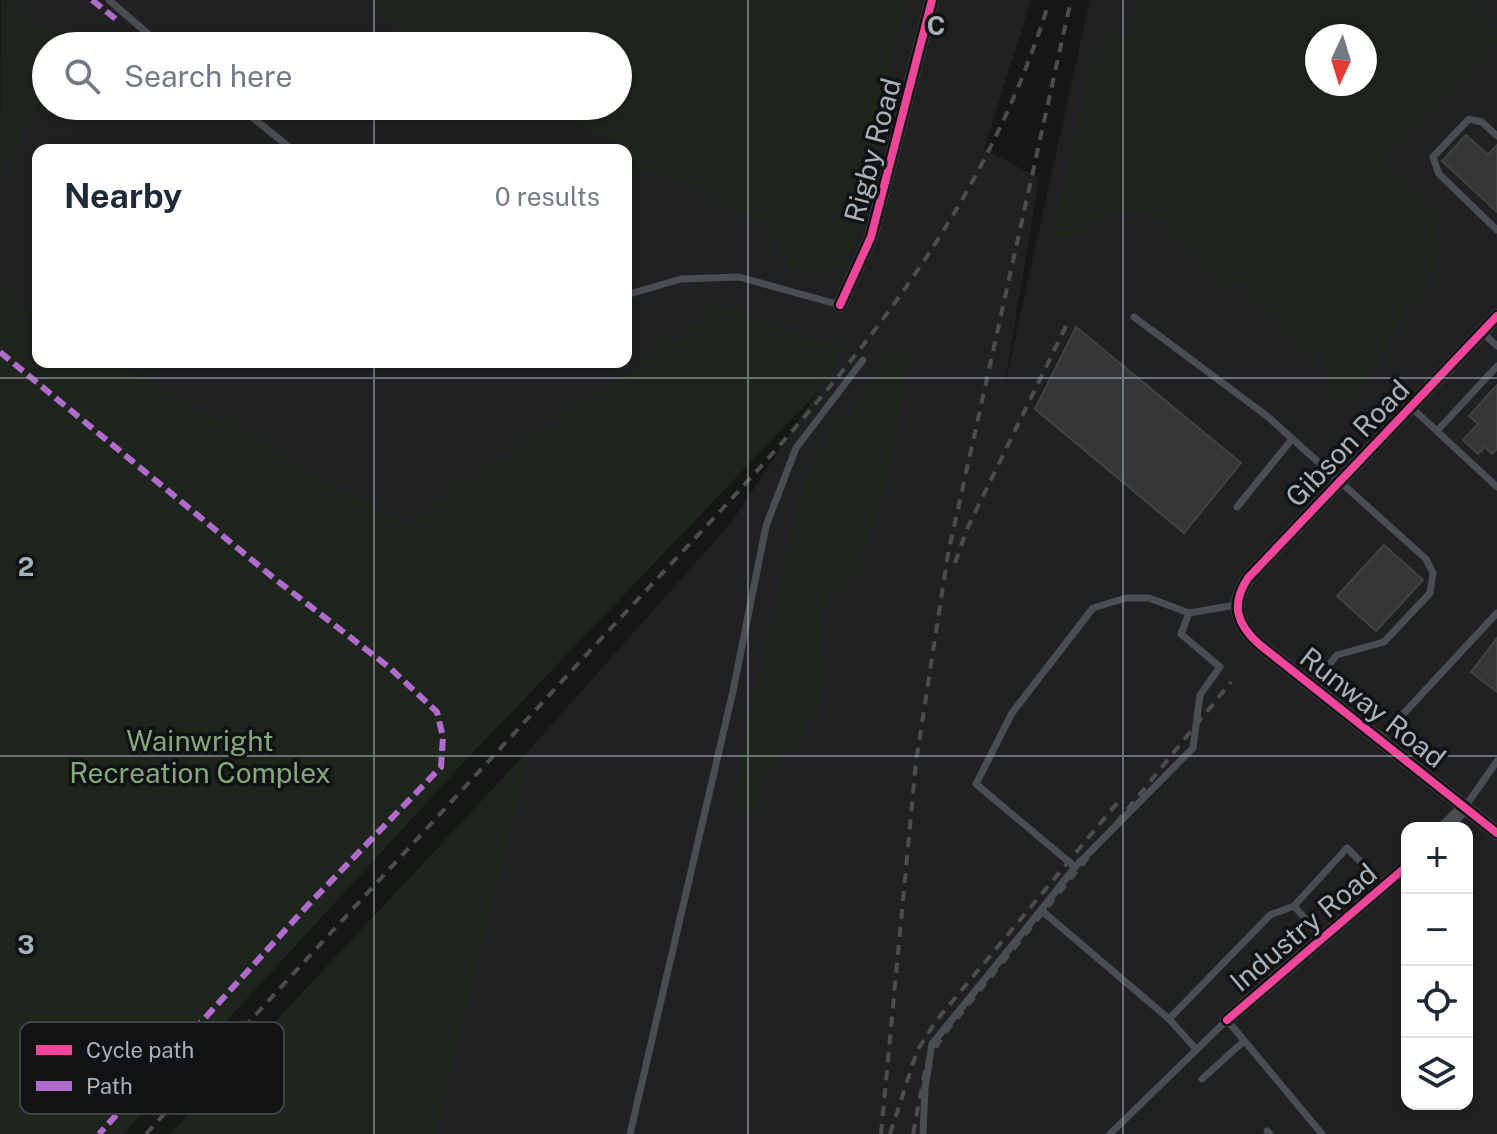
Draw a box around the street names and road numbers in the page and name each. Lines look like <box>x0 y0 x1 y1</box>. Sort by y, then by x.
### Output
street label: Rigby Road <box>837 74 907 226</box>
street label: Gibson Road <box>1278 373 1416 513</box>
street label: Runway Road <box>1294 640 1452 774</box>
street label: Industry Road <box>1223 856 1383 998</box>

